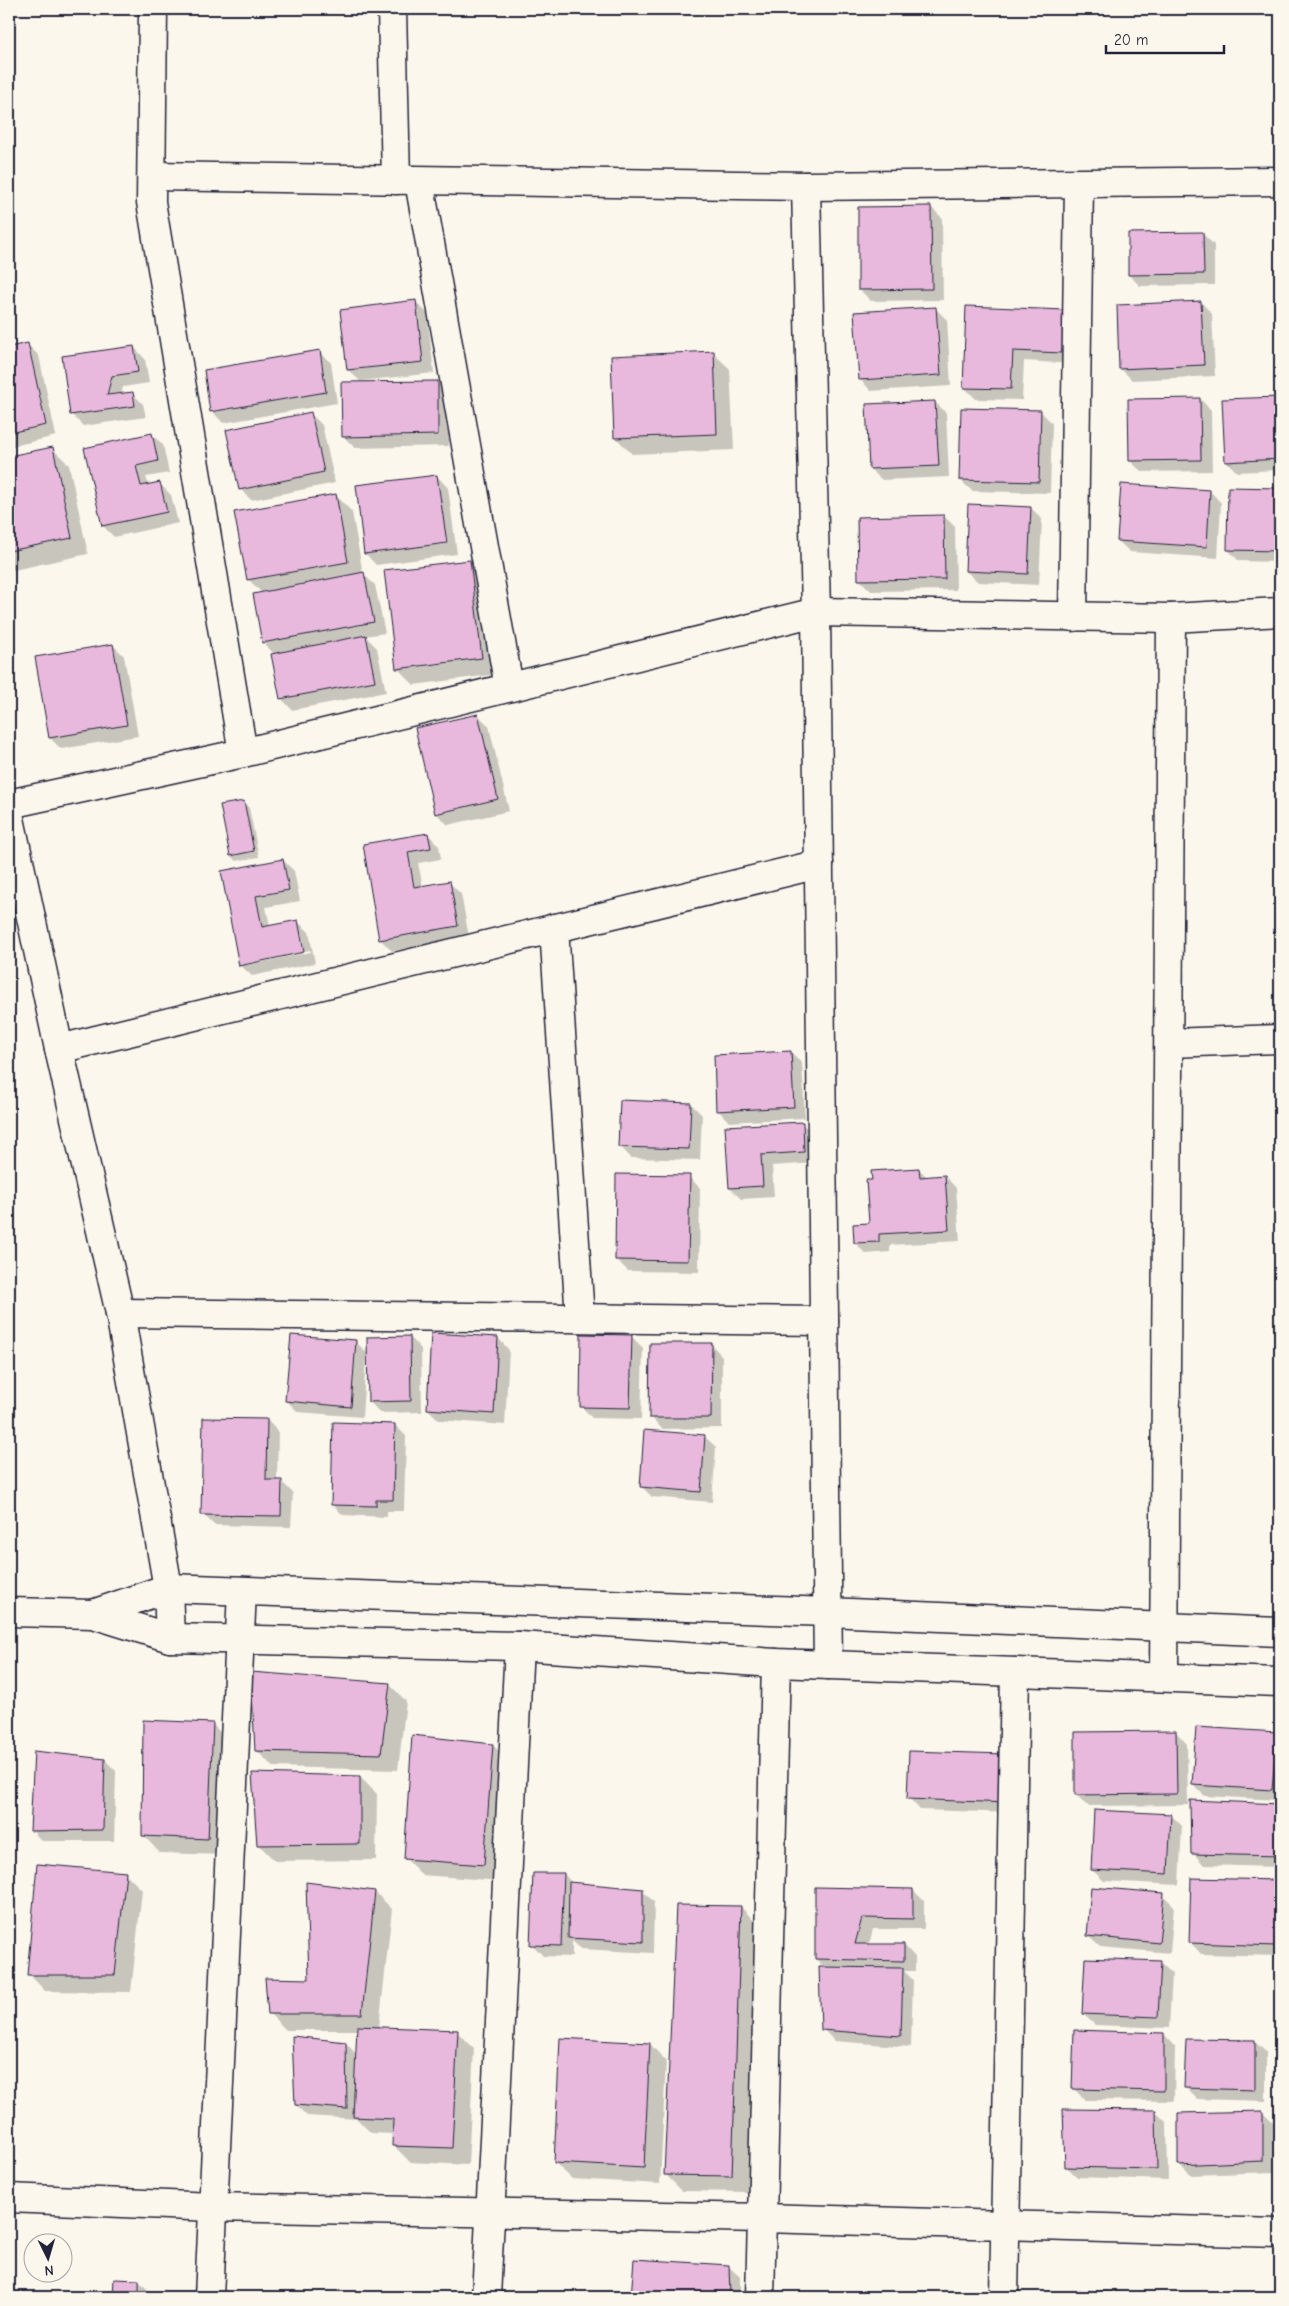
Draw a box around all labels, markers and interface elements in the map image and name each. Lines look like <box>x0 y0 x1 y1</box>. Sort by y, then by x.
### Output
scale bar <box>1106 22 1224 54</box>
text: 20 m <box>1114 31 1148 49</box>
north arrow <box>22 2234 72 2284</box>
text: N <box>44 2262 54 2279</box>

